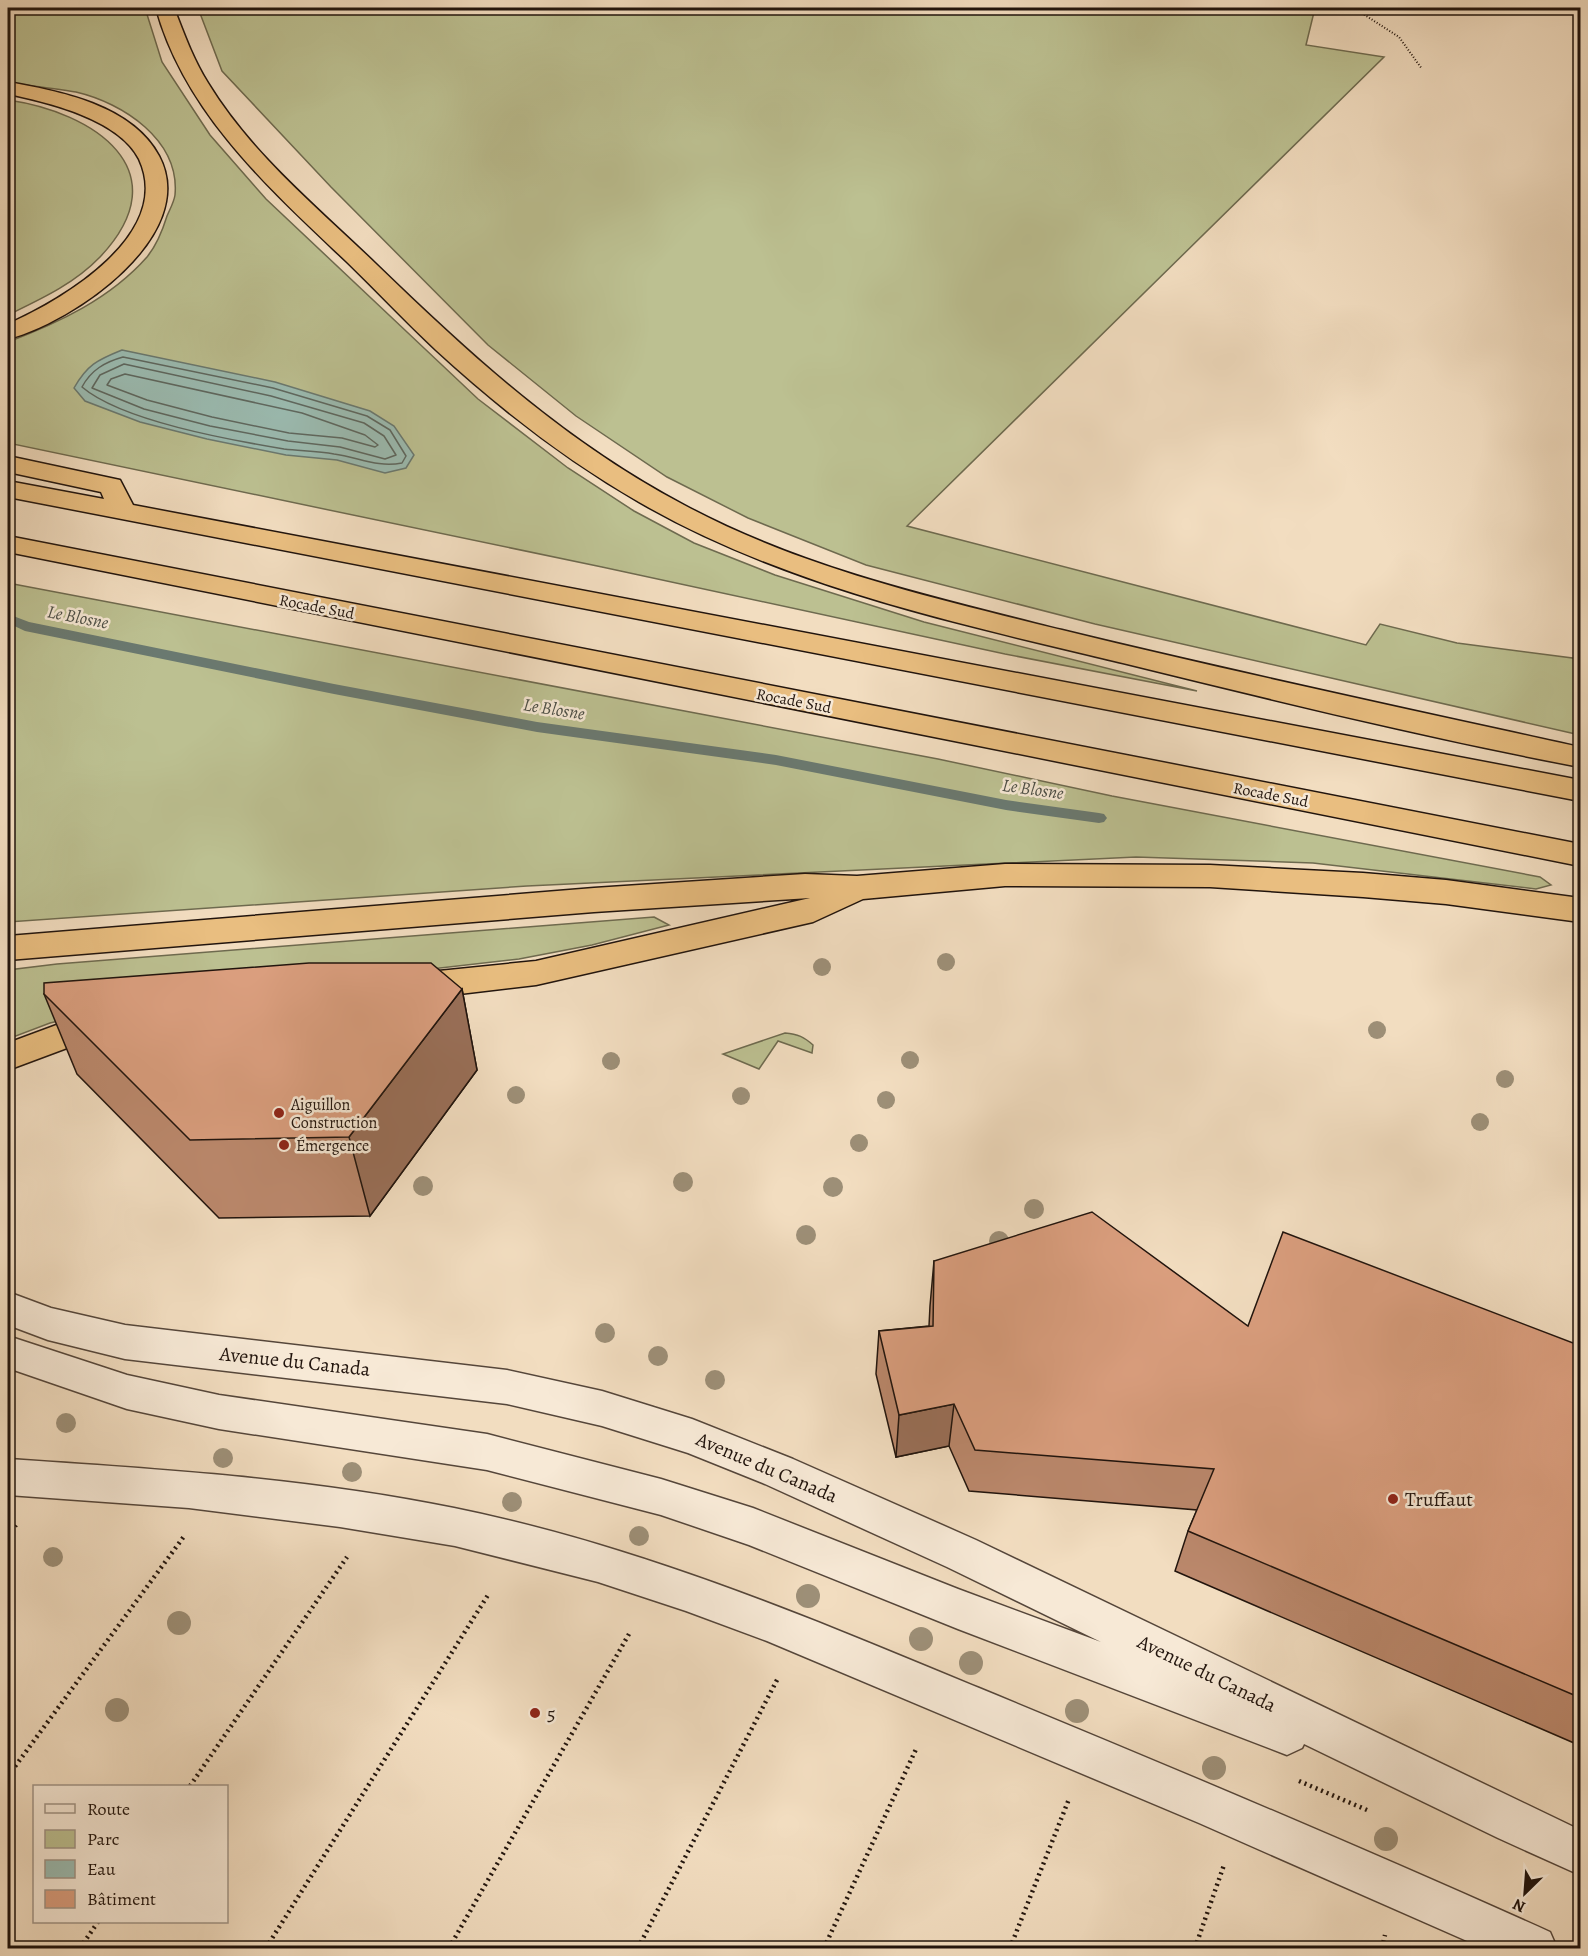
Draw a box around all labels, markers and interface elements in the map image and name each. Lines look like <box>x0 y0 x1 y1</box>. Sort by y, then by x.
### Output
street label: Rocade Sud <box>277 589 357 625</box>
water label: Le Blosne <box>45 599 111 635</box>
street label: Rocade Sud <box>754 683 834 719</box>
water label: Le Blosne <box>522 692 587 726</box>
water label: Le Blosne <box>1001 773 1066 805</box>
street label: Rocade Sud <box>1231 777 1311 813</box>
place label: Aiguillon Construction <box>290 1094 377 1134</box>
marker: Aiguillon Construction <box>272 1106 286 1120</box>
place label: Émergence <box>296 1135 369 1157</box>
marker: Émergence <box>277 1138 291 1152</box>
street label: Avenue du Canada <box>217 1340 372 1383</box>
street label: Avenue du Canada <box>691 1425 842 1510</box>
place label: Truffaut <box>1405 1486 1473 1513</box>
marker: Truffaut <box>1386 1492 1400 1506</box>
street label: Avenue du Canada <box>1132 1628 1281 1719</box>
place label: 5 <box>547 1700 556 1727</box>
marker: 5 <box>528 1706 542 1720</box>
legend <box>33 1785 228 1923</box>
text: Route <box>87 1797 130 1821</box>
text: Parc <box>87 1827 119 1851</box>
text: Eau <box>87 1857 116 1881</box>
north arrow <box>1495 1863 1555 1923</box>
text: Bâtiment <box>87 1887 156 1911</box>
text: N <box>1509 1893 1529 1918</box>

